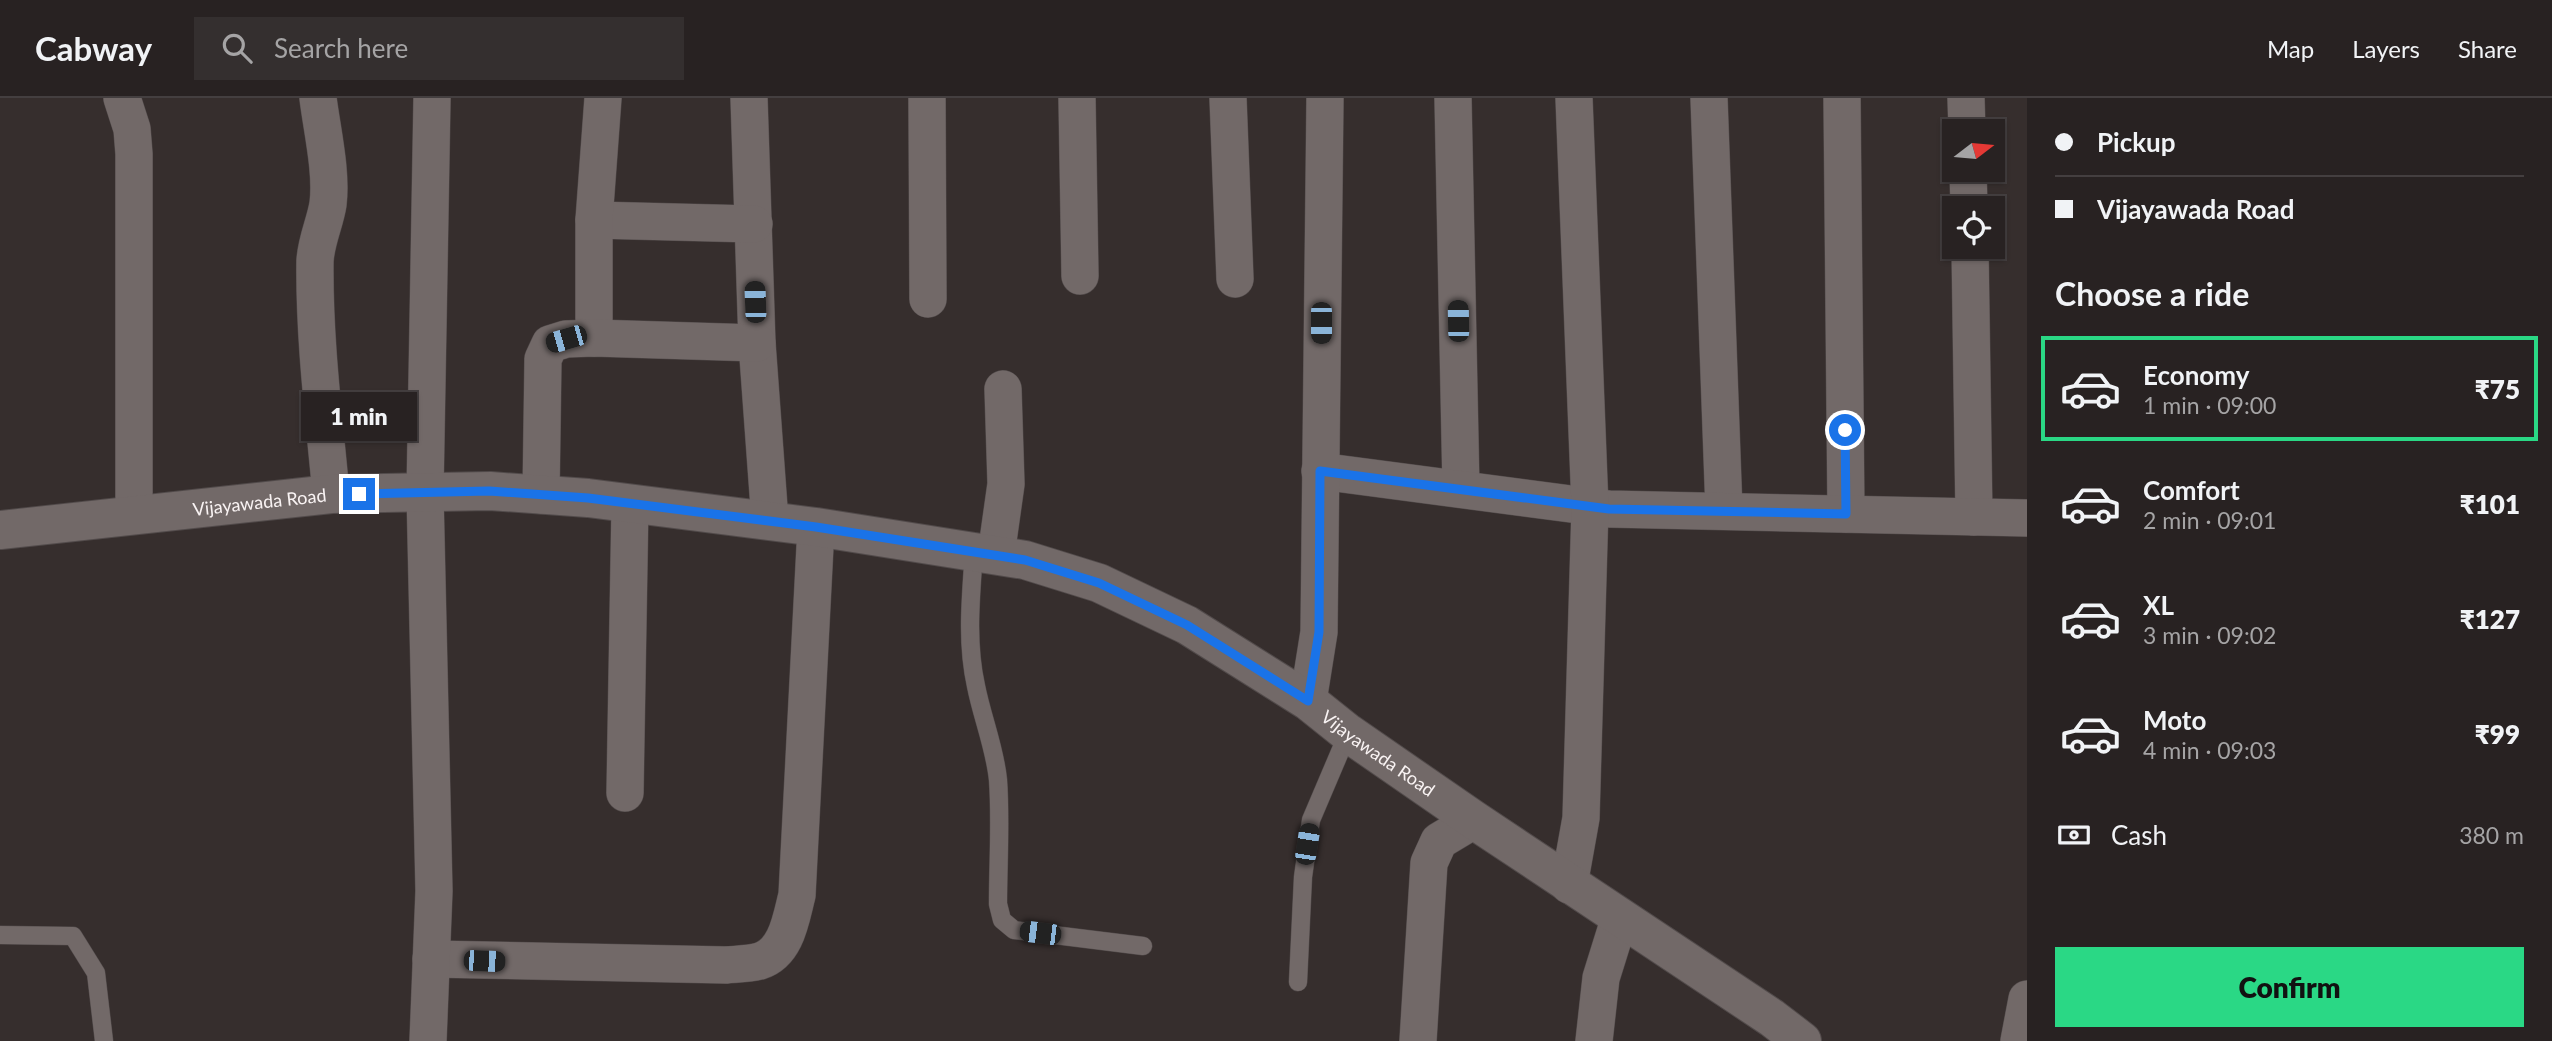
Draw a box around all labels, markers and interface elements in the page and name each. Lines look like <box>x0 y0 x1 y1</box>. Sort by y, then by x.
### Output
search box <box>194 17 684 80</box>
text: Cabway <box>35 28 152 68</box>
icon: search <box>218 29 256 67</box>
text: Search here <box>274 32 408 64</box>
text: Map <box>2267 34 2314 63</box>
text: Layers <box>2352 34 2420 63</box>
text: Share <box>2458 34 2517 63</box>
north arrow <box>1942 119 2006 182</box>
map controls <box>1942 119 2005 259</box>
text: Pickup <box>2097 126 2176 158</box>
text: Vijayawada Road <box>2097 193 2294 225</box>
button: locate <box>1942 196 2005 259</box>
text: Choose a ride <box>2055 274 2249 313</box>
car <box>744 281 767 323</box>
car <box>1448 300 1469 342</box>
car <box>1311 302 1332 344</box>
car <box>543 323 590 355</box>
icon: car <box>2059 357 2122 420</box>
text: Economy <box>2143 359 2249 391</box>
text: ₹75 <box>2475 373 2520 405</box>
text: 1 min · 09:00 <box>2143 391 2276 419</box>
callout: 1 min <box>301 392 417 442</box>
text: 1 min <box>330 402 388 430</box>
route start <box>1829 414 1861 446</box>
icon: car <box>2059 472 2122 535</box>
text: Comfort <box>2143 474 2240 506</box>
route end <box>343 478 375 510</box>
street label: Vijayawada Road <box>192 484 327 520</box>
text: ₹101 <box>2460 488 2520 520</box>
text: 2 min · 09:01 <box>2143 506 2276 534</box>
icon: car <box>2059 587 2122 650</box>
text: XL <box>2143 589 2174 621</box>
text: ₹127 <box>2460 603 2520 635</box>
text: 3 min · 09:02 <box>2143 621 2276 649</box>
icon: car <box>2059 702 2122 765</box>
text: Moto <box>2143 704 2206 736</box>
street label: Vijayawada Road <box>1317 705 1439 801</box>
text: ₹99 <box>2475 718 2520 750</box>
text: 4 min · 09:03 <box>2143 736 2276 764</box>
icon: cash <box>2055 816 2093 854</box>
text: Cash <box>2111 819 2167 851</box>
text: 380 m <box>2459 821 2524 849</box>
car <box>1294 822 1321 866</box>
car <box>1018 920 1063 946</box>
button: Confirm <box>2055 947 2524 1027</box>
car <box>463 950 506 972</box>

